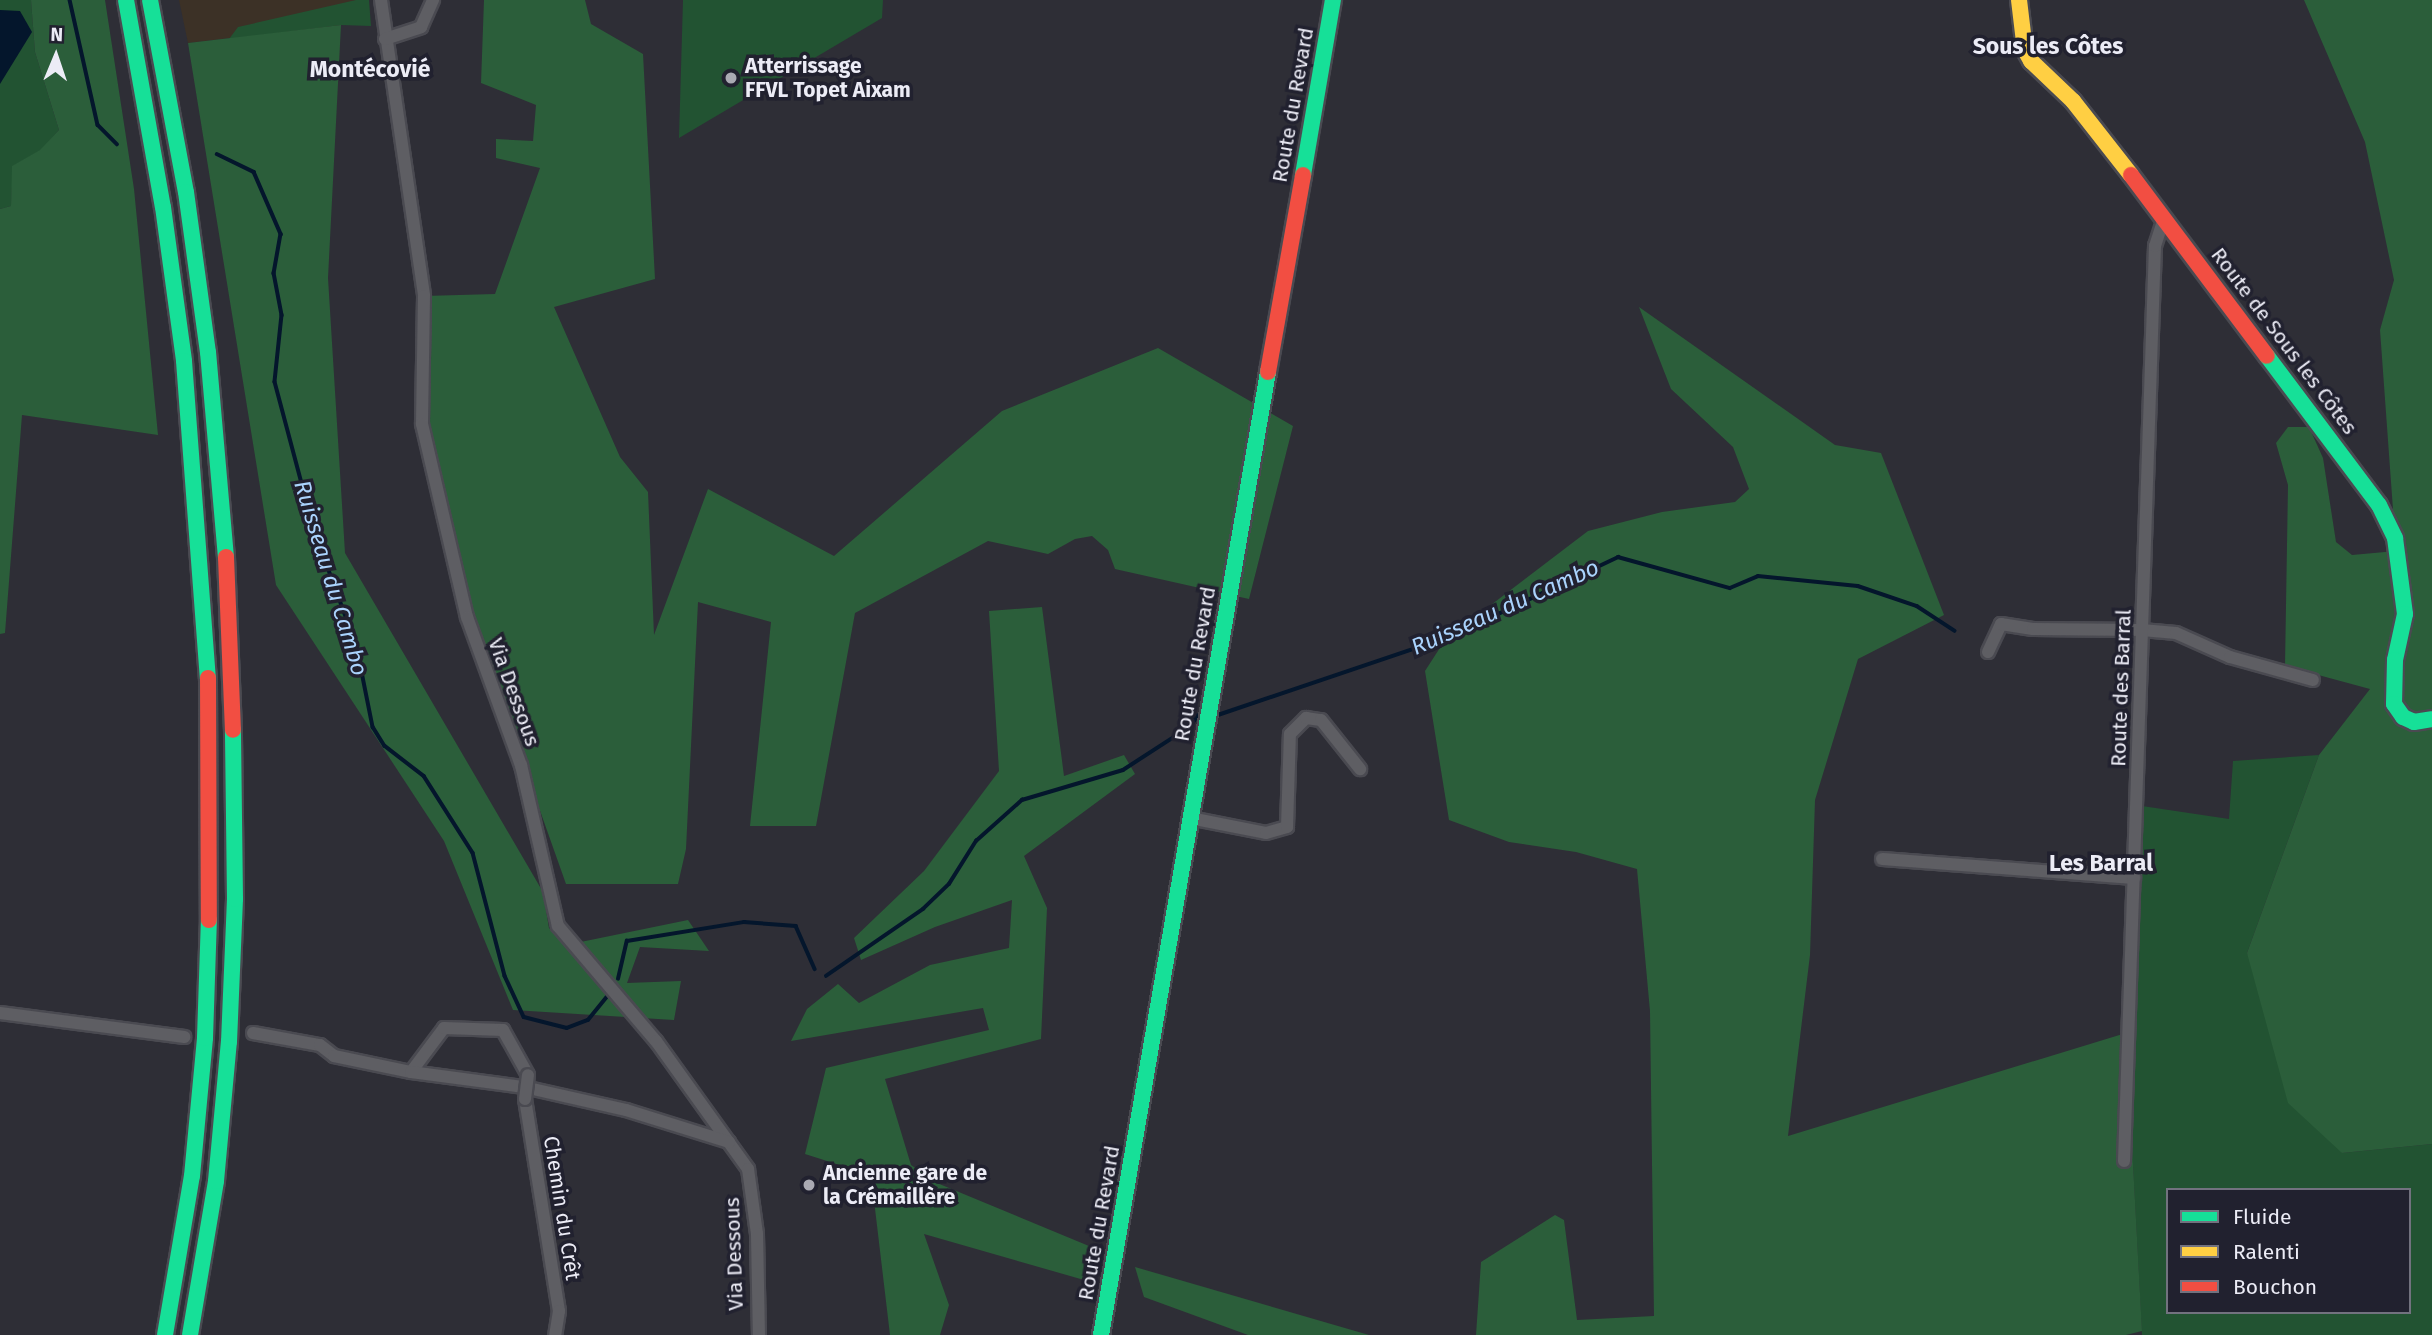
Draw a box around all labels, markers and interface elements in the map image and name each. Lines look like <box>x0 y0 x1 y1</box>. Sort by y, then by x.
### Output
north arrow <box>21 21 91 91</box>
text: N <box>50 23 63 46</box>
street label: Route du Revard <box>1267 26 1319 184</box>
district label: Sous les Côtes <box>1973 32 2123 60</box>
place label: Atterrissage FFVL Topet Aixam <box>745 53 911 103</box>
district label: Montécovié <box>310 55 430 83</box>
marker: Atterrissage FFVL Topet Aixam <box>723 70 739 86</box>
street label: Route de Sous les Côtes <box>2206 243 2362 439</box>
water label: Ruisseau du Cambo <box>288 477 374 679</box>
water label: Ruisseau du Cambo <box>1407 553 1603 661</box>
street label: Route du Revard <box>1169 585 1221 743</box>
street label: Route des Barral <box>2106 609 2136 767</box>
street label: Via Dessous <box>483 634 545 750</box>
district label: Les Barral <box>2049 849 2153 877</box>
street label: Chemin du Crêt <box>538 1134 586 1282</box>
street label: Route du Revard <box>1073 1144 1125 1302</box>
place label: Ancienne gare de la Crémaillère <box>823 1160 987 1210</box>
marker: Ancienne gare de la Crémaillère <box>801 1177 817 1193</box>
legend <box>2166 1188 2411 1314</box>
street label: Via Dessous <box>719 1197 749 1311</box>
text: Fluide <box>2233 1204 2291 1230</box>
text: Ralenti <box>2233 1239 2300 1265</box>
text: Bouchon <box>2233 1274 2317 1300</box>

